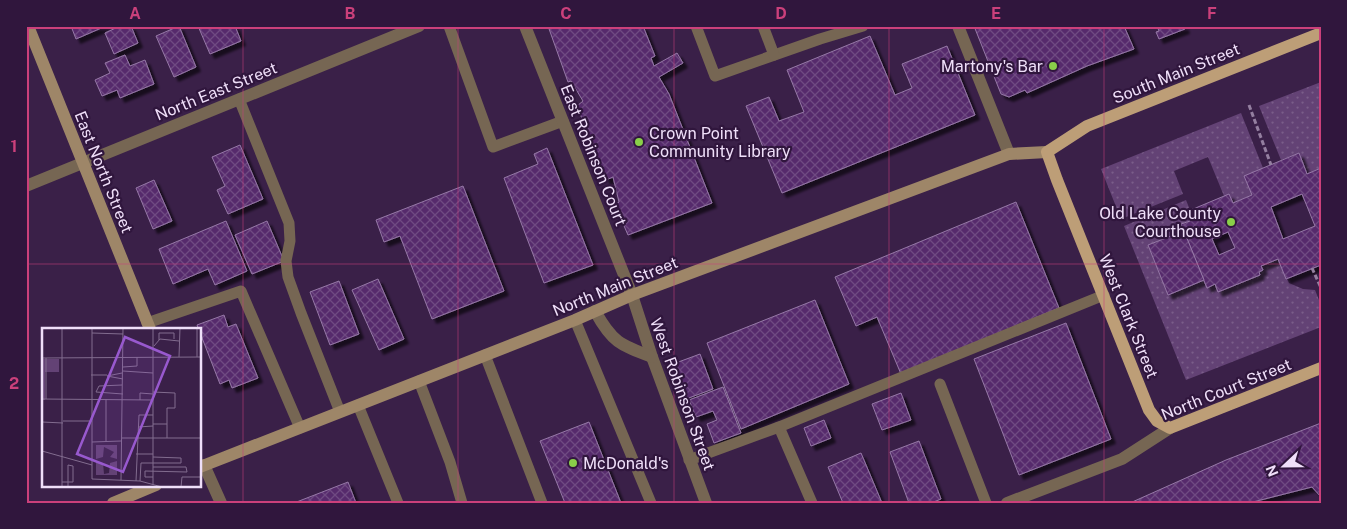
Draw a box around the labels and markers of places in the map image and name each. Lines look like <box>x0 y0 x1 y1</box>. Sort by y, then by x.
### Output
place label: Martony's Bar <box>941 57 1043 76</box>
marker: Martony's Bar <box>1047 60 1059 72</box>
place label: Crown Point Community Library <box>649 124 791 161</box>
marker: Crown Point Community Library <box>633 136 645 148</box>
place label: Old Lake County Courthouse <box>1099 204 1221 241</box>
marker: Old Lake County Courthouse <box>1225 216 1237 228</box>
place label: McDonald's <box>583 454 669 473</box>
marker: McDonald's <box>567 457 579 469</box>

